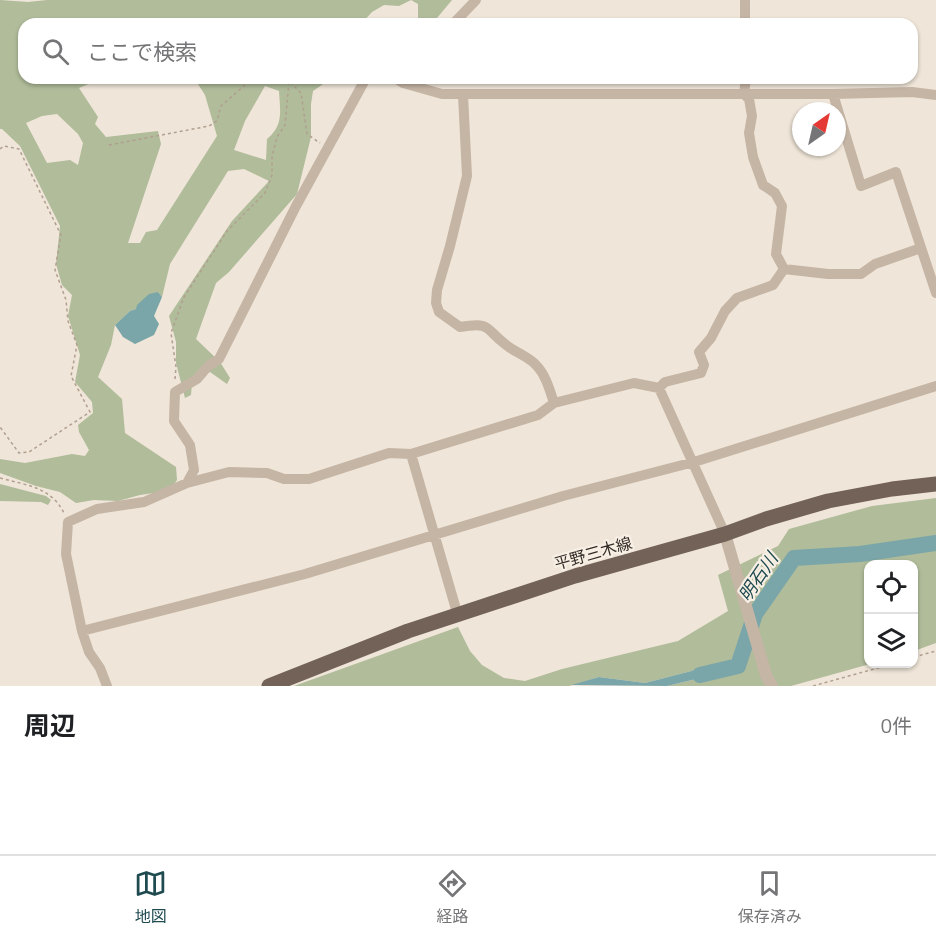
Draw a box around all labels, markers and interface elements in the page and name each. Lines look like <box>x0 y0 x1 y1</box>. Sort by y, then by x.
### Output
search box <box>18 18 918 84</box>
icon: search <box>39 35 72 68</box>
text: ここで検索 <box>87 35 197 69</box>
north arrow <box>792 102 846 156</box>
street label: 平野三木線 <box>551 530 635 576</box>
water label: 明石川 <box>732 545 785 607</box>
map controls <box>864 560 918 668</box>
button: locate <box>864 560 918 614</box>
button: layers <box>864 614 918 668</box>
text: 周辺 <box>24 706 76 745</box>
text: 0件 <box>881 710 912 741</box>
tab: 地図 <box>134 867 167 928</box>
tab: 経路 <box>436 867 469 928</box>
tab: 保存済み <box>738 867 802 928</box>

